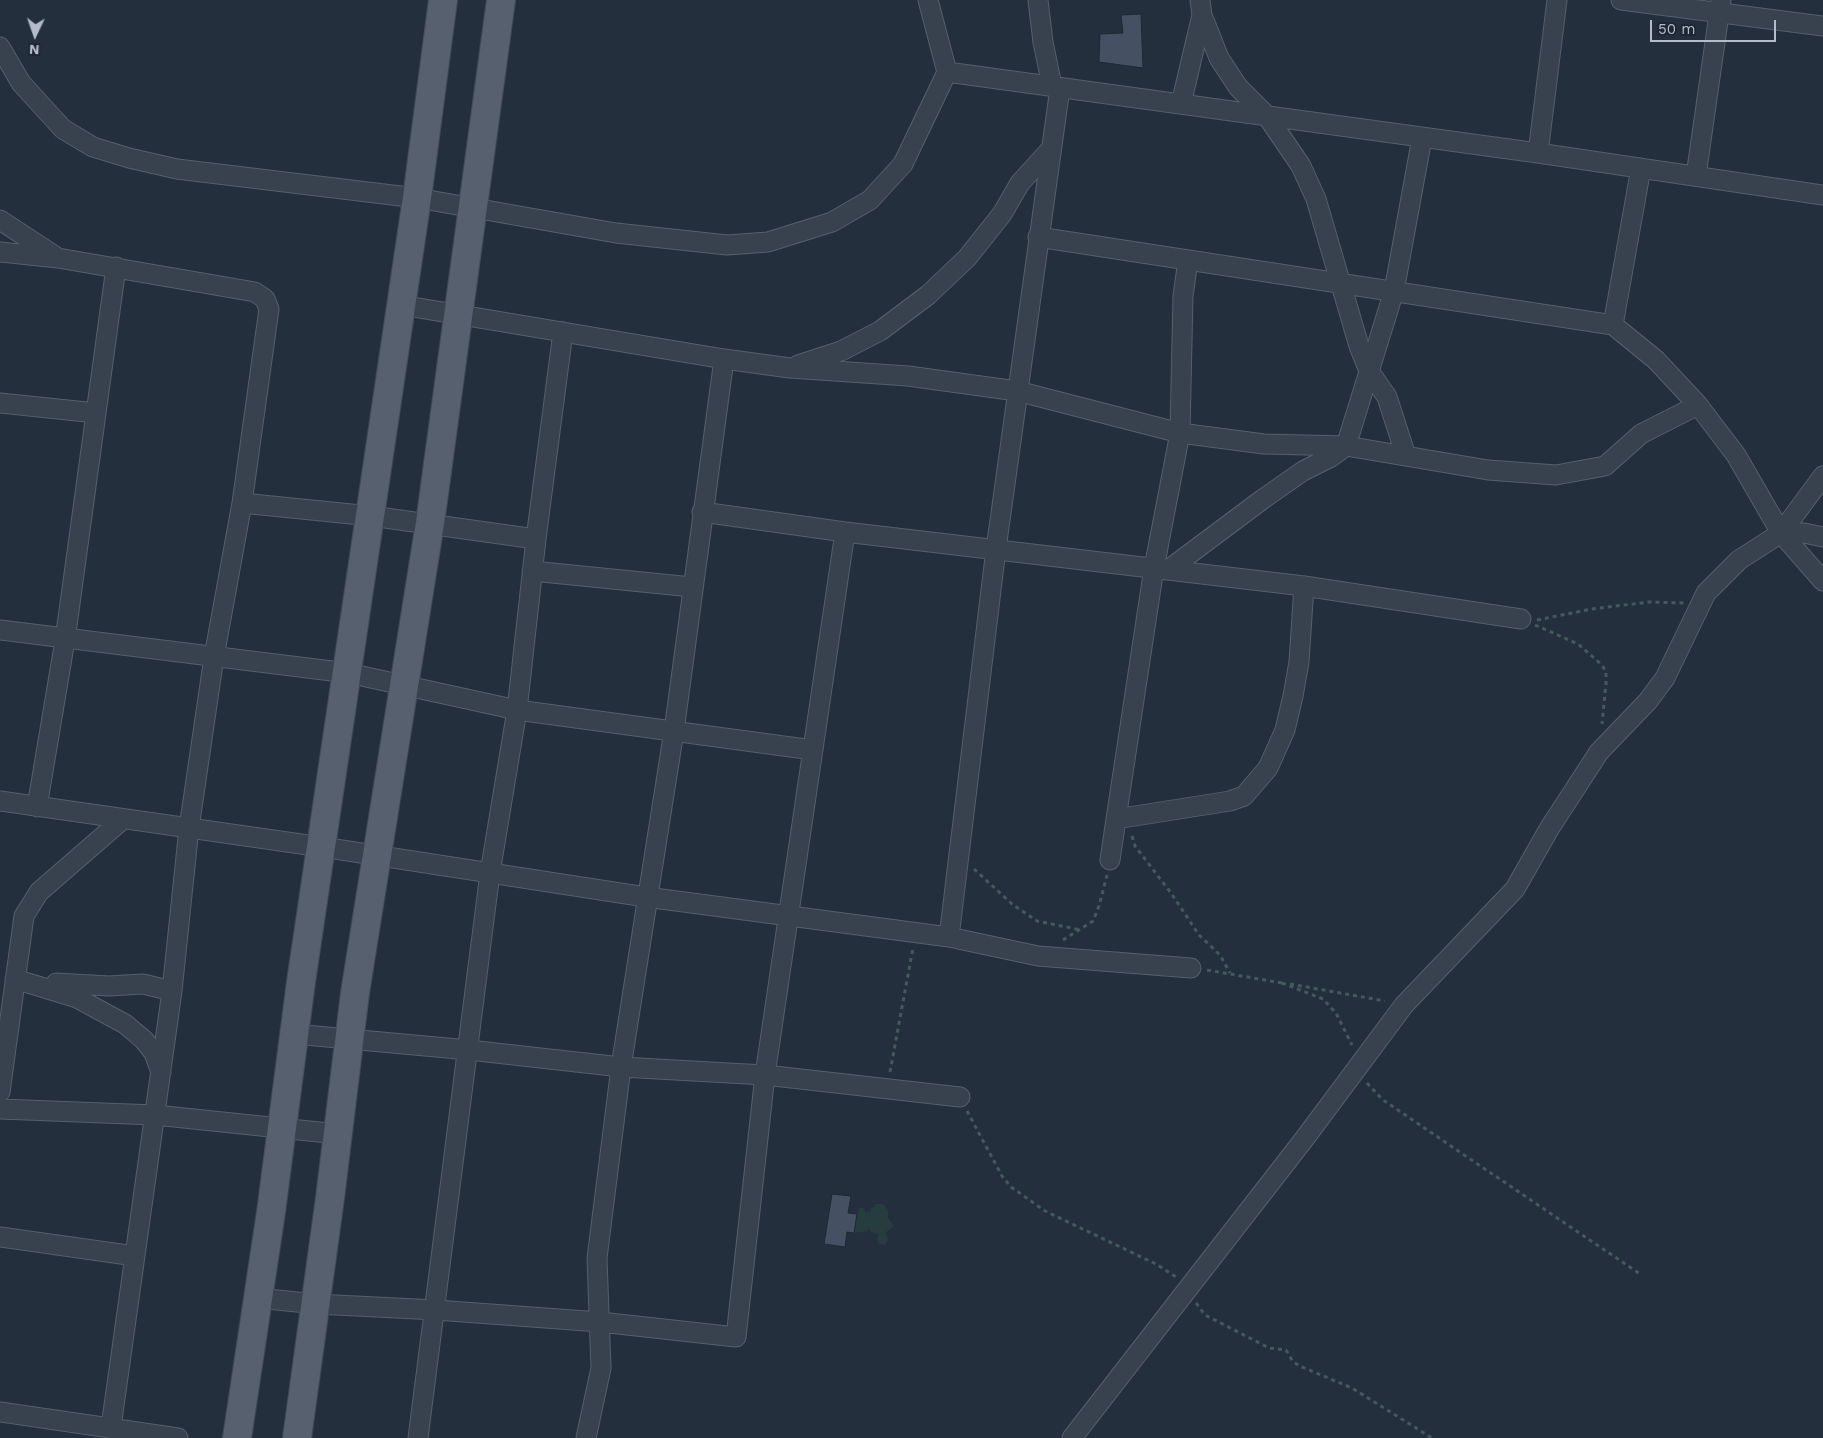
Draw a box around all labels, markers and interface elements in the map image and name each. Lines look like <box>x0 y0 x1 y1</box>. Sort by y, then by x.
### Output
north arrow <box>10 10 60 60</box>
scale bar <box>1653 10 1779 42</box>
text: 50 m <box>1658 20 1695 38</box>
text: N <box>29 42 40 58</box>

